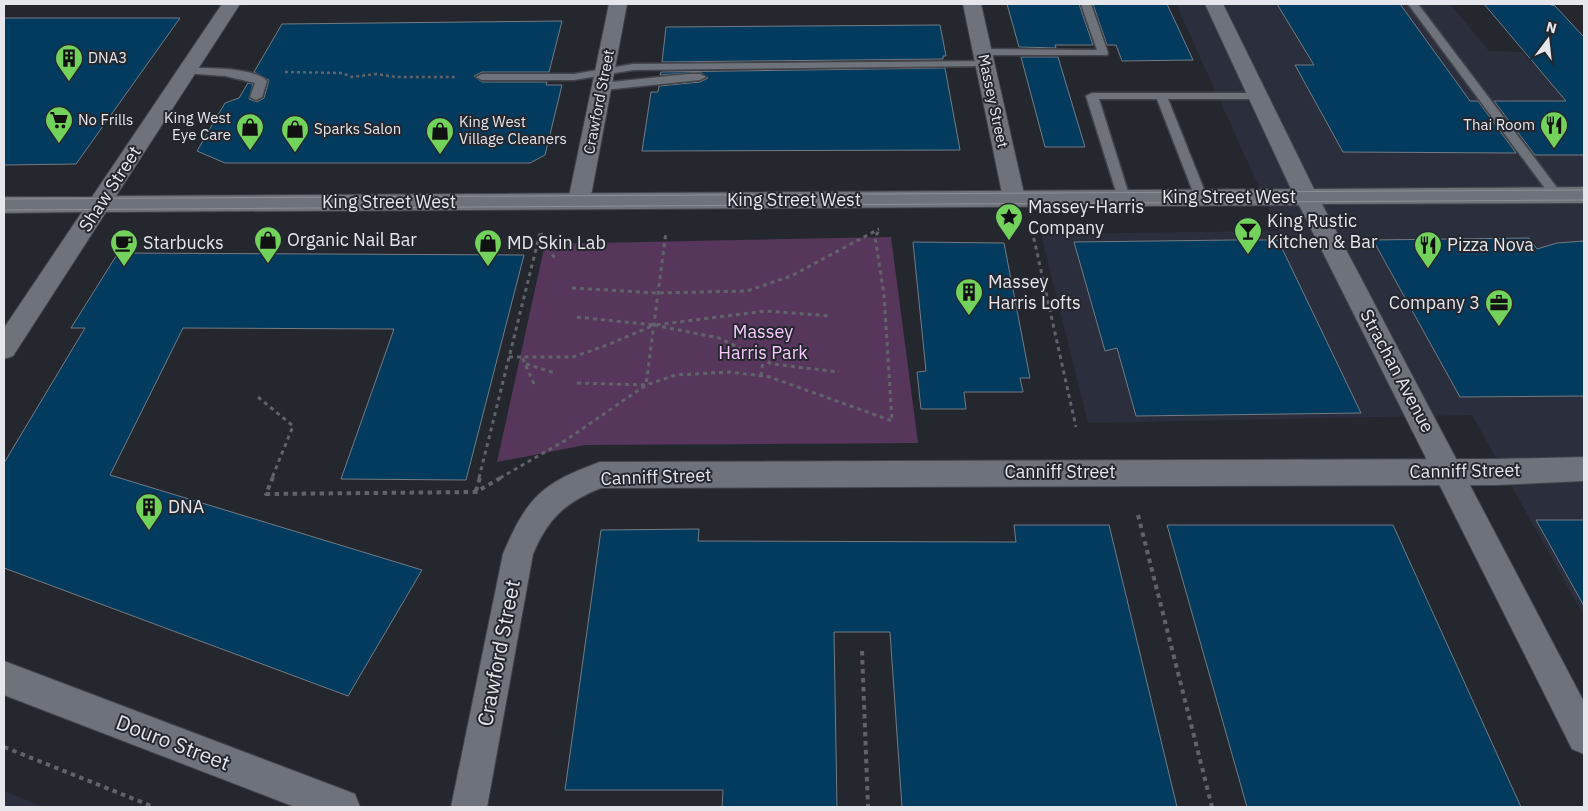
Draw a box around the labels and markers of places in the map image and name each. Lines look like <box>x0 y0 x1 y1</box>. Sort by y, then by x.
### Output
building icon: DNA3 <box>54 43 84 82</box>
place label: DNA3 <box>88 48 127 67</box>
supermarket icon: No Frills <box>44 105 74 144</box>
place label: King West Eye Care <box>164 108 231 144</box>
place label: No Frills <box>78 110 133 129</box>
restaurant icon: Thai Room <box>1539 110 1569 149</box>
shop icon: King West Eye Care <box>235 112 265 151</box>
place label: King West Village Cleaners <box>459 112 567 148</box>
shop icon: Sparks Salon <box>280 114 310 153</box>
place label: Thai Room <box>1463 115 1535 134</box>
shop icon: King West Village Cleaners <box>425 116 455 155</box>
place label: Sparks Salon <box>314 119 401 138</box>
place label: Massey-Harris Company <box>1028 195 1144 239</box>
place icon: Massey-Harris Company <box>994 202 1024 241</box>
place label: King Rustic Kitchen & Bar <box>1267 209 1378 253</box>
bar icon: King Rustic Kitchen & Bar <box>1233 216 1263 255</box>
shop icon: Organic Nail Bar <box>253 225 283 264</box>
cafe icon: Starbucks <box>109 228 139 267</box>
place label: Organic Nail Bar <box>287 228 417 251</box>
shop icon: MD Skin Lab <box>473 228 503 267</box>
restaurant icon: Pizza Nova <box>1413 230 1443 269</box>
place label: Starbucks <box>143 231 224 254</box>
place label: MD Skin Lab <box>507 231 606 254</box>
place label: Pizza Nova <box>1447 233 1534 256</box>
place label: Massey Harris Lofts <box>988 270 1081 314</box>
building icon: Massey Harris Lofts <box>954 277 984 316</box>
office icon: Company 3 <box>1484 288 1514 327</box>
place label: Company 3 <box>1389 291 1480 314</box>
building icon: DNA <box>134 492 164 531</box>
place label: DNA <box>168 495 205 518</box>

